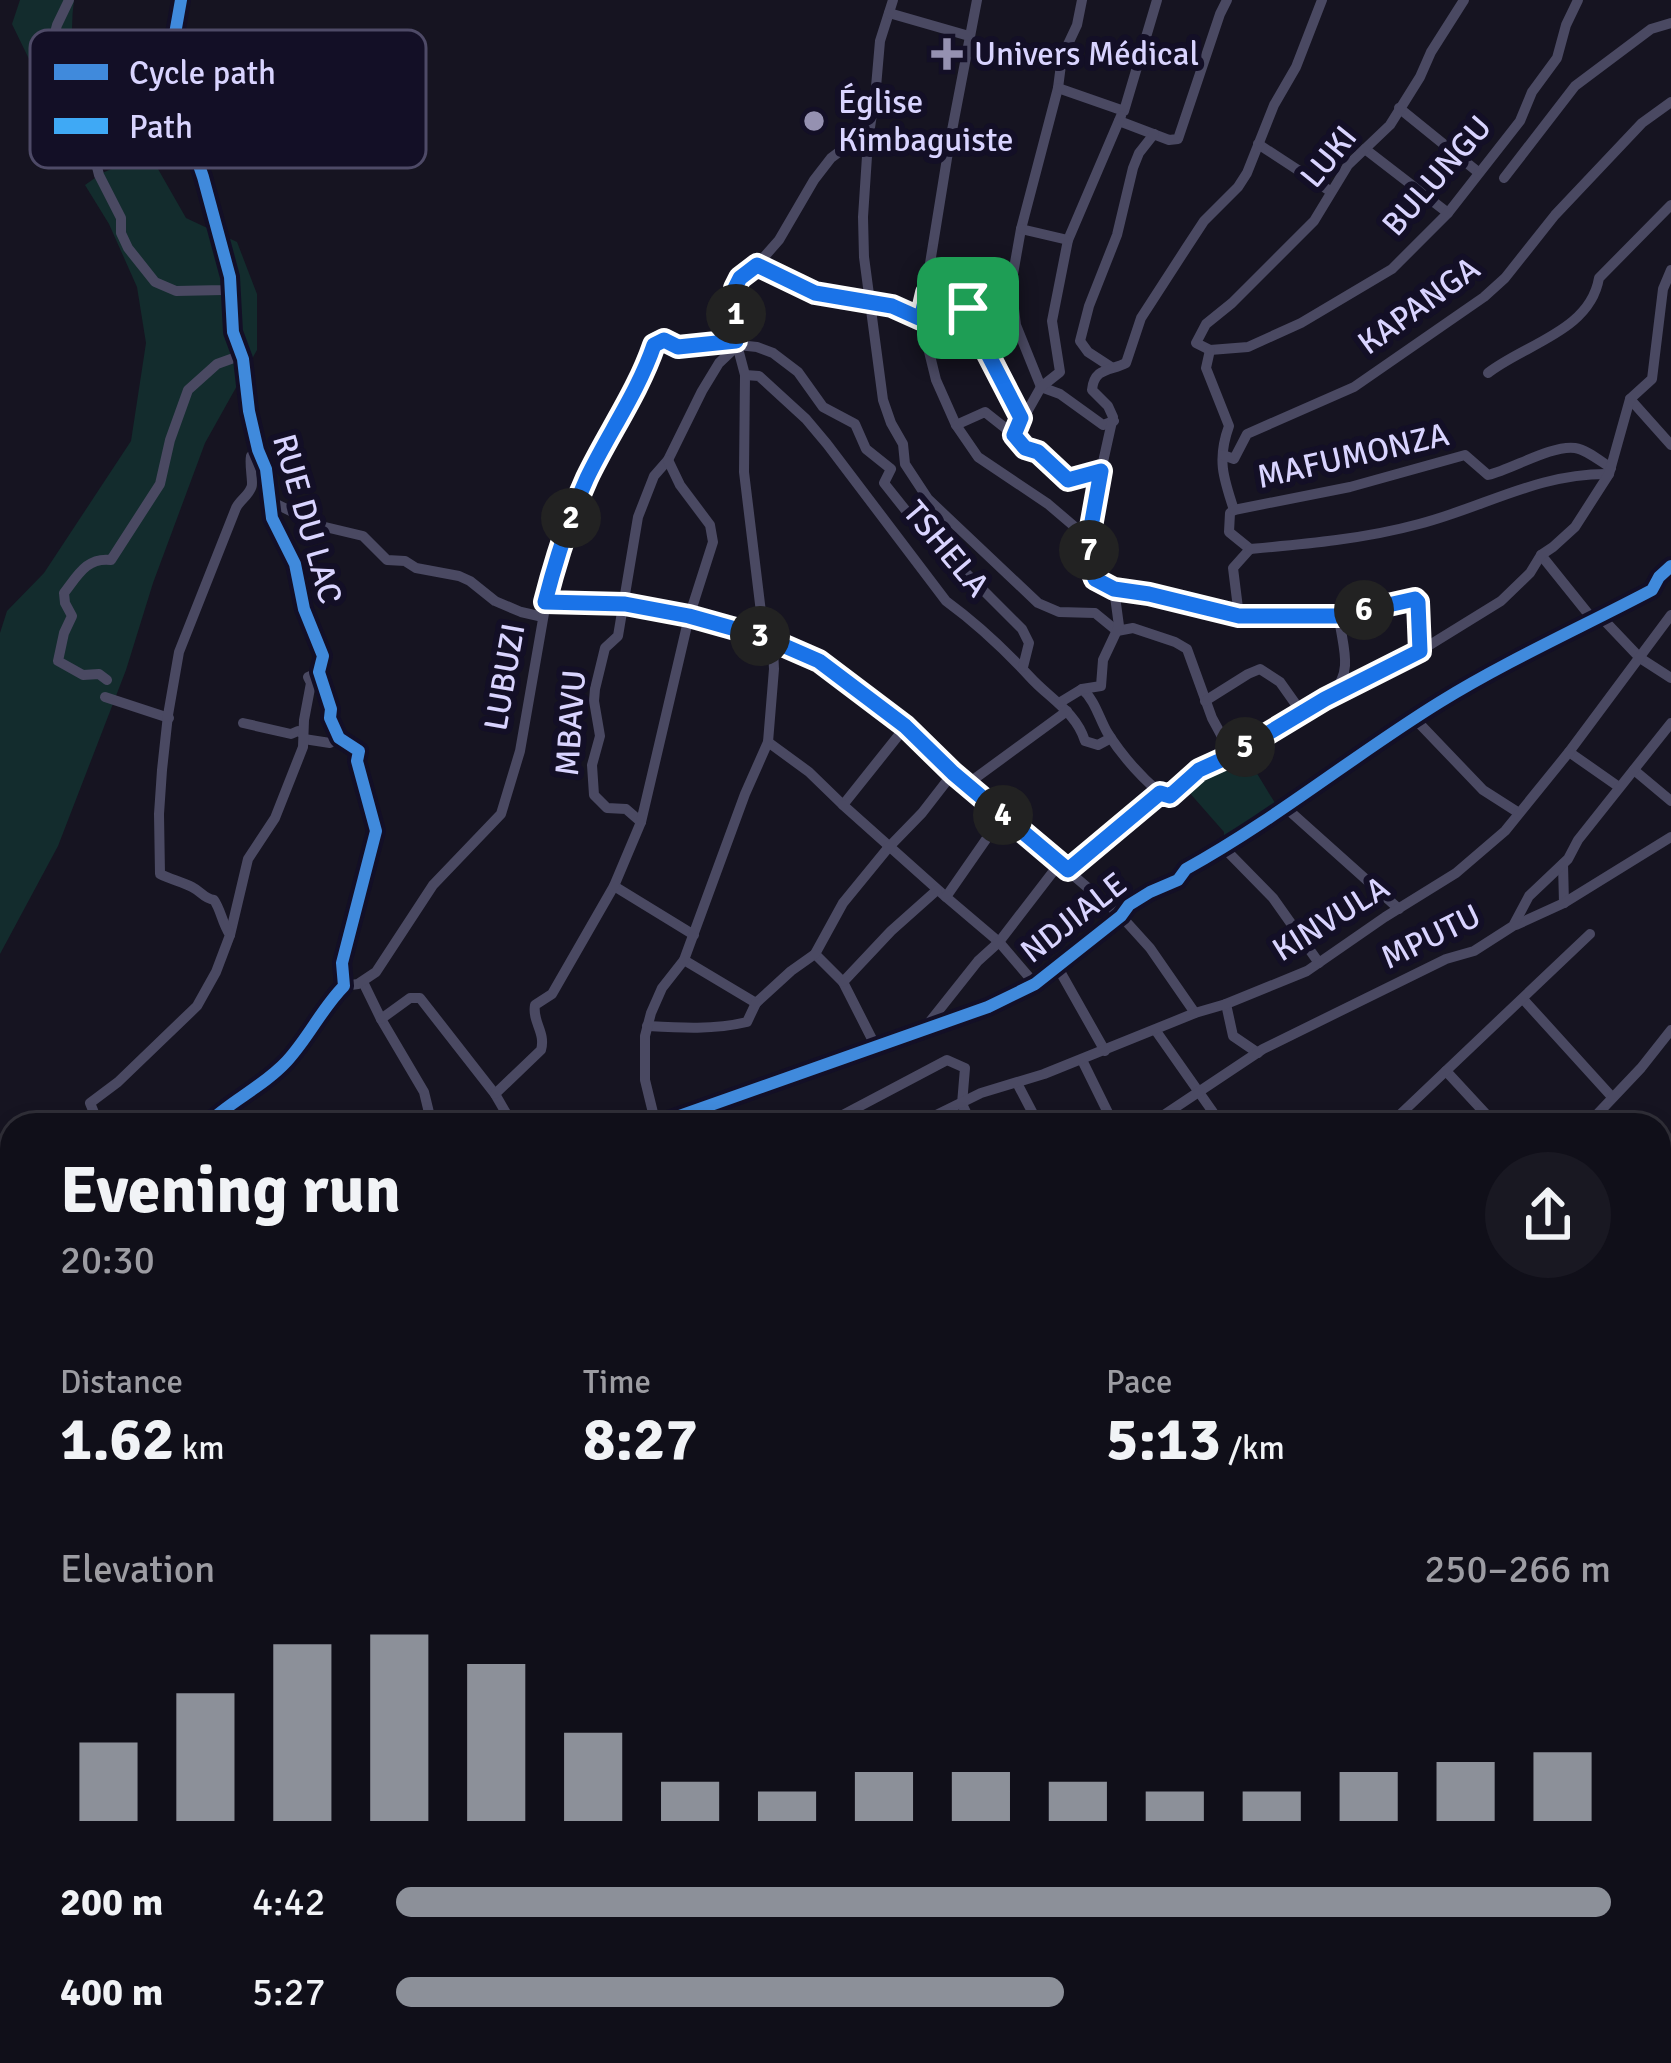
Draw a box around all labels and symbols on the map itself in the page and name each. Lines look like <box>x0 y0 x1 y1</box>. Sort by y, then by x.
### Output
legend <box>30 30 426 168</box>
place label: Univers Médical <box>974 34 1199 75</box>
marker: Univers Médical <box>931 38 963 70</box>
text: Cycle path <box>129 53 276 94</box>
place label: Église Kimbaguiste <box>838 82 1013 161</box>
text: Path <box>129 107 193 148</box>
street label: BULUNGU <box>1374 107 1500 245</box>
marker: Église Kimbaguiste <box>801 108 827 134</box>
street label: LUKI <box>1292 118 1366 196</box>
street label: KAPANGA <box>1350 248 1488 364</box>
pin <box>917 257 1019 359</box>
pin: 1 <box>706 284 766 344</box>
street label: MAFUMONZA <box>1253 414 1453 498</box>
street label: RUE DU LAC <box>263 429 351 609</box>
pin: 2 <box>541 488 601 548</box>
street label: TSHELA <box>894 493 998 605</box>
pin: 7 <box>1059 520 1119 580</box>
pin: 6 <box>1334 580 1394 640</box>
pin: 3 <box>730 606 790 666</box>
street label: LUBUZI <box>475 620 535 734</box>
street label: MBAVU <box>547 669 595 777</box>
pin: 5 <box>1215 717 1275 777</box>
pin: 4 <box>973 785 1033 845</box>
street label: NDJIALE <box>1013 864 1135 972</box>
street label: KINVULA <box>1265 867 1397 971</box>
street label: MPUTU <box>1374 895 1488 979</box>

